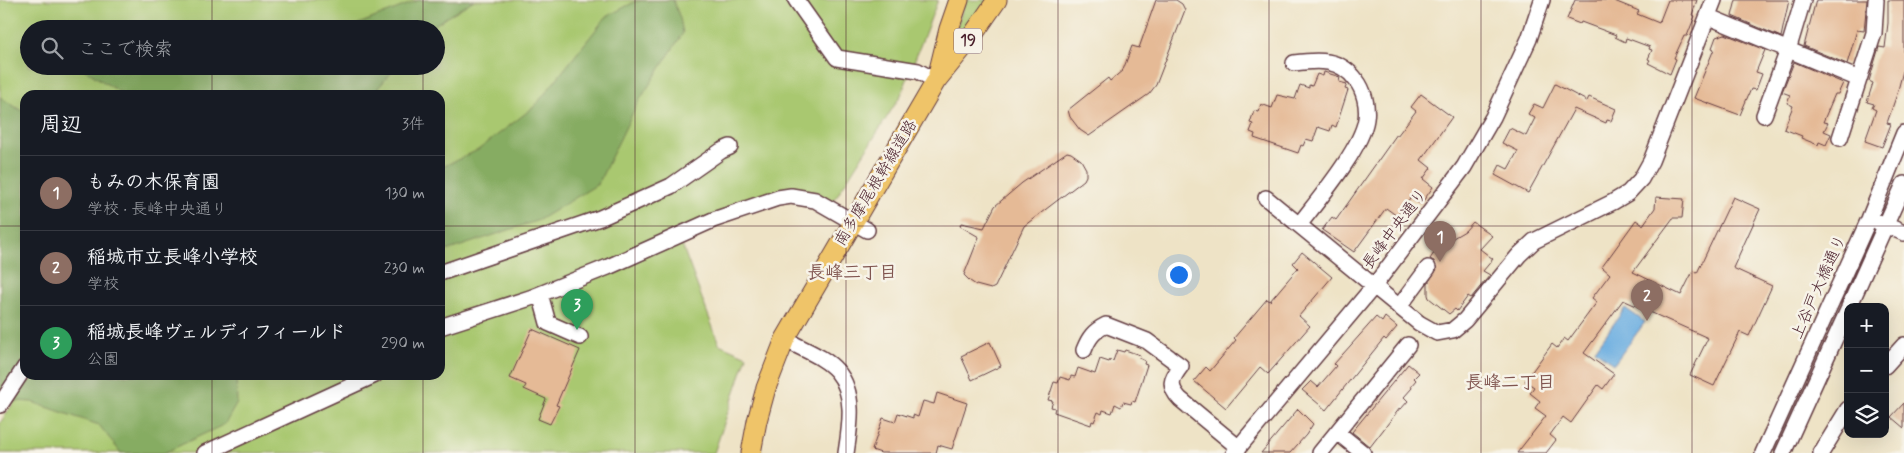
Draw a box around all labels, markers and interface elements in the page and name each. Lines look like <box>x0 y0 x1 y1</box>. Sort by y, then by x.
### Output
search box <box>20 20 445 75</box>
road number: 19 <box>954 28 982 54</box>
icon: search <box>38 34 66 62</box>
text: ここで検索 <box>78 37 173 62</box>
text: 周辺 <box>40 111 82 139</box>
text: 3件 <box>402 114 425 135</box>
street label: 南多摩尾根幹線道路 <box>830 116 922 250</box>
text: もみの木保育園 <box>87 170 220 195</box>
text: 1 <box>52 183 60 204</box>
text: 130 m <box>384 183 425 204</box>
street label: 長峰中央通り <box>1358 184 1432 274</box>
text: 学校 · 長峰中央通り <box>87 199 227 220</box>
pin: 1 <box>1424 221 1456 262</box>
street label: 上谷戸大橋通り <box>1787 232 1851 342</box>
text: 稲城市立長峰小学校 <box>87 245 258 270</box>
text: 2 <box>52 258 60 279</box>
text: 230 m <box>384 258 425 279</box>
district label: 長峰三丁目 <box>807 261 897 285</box>
your location <box>1166 262 1192 288</box>
text: 学校 <box>87 274 119 295</box>
pin: 2 <box>1631 280 1663 321</box>
pin: 3 <box>561 289 593 330</box>
map controls <box>1844 303 1889 438</box>
button: + <box>1844 303 1889 348</box>
text: 稲城長峰ヴェルディフィールド <box>87 320 346 345</box>
text: 3 <box>52 333 60 354</box>
text: 290 m <box>381 333 425 354</box>
button: − <box>1844 348 1889 393</box>
text: 公園 <box>87 349 119 370</box>
district label: 長峰二丁目 <box>1465 371 1555 395</box>
button: layers <box>1844 393 1889 438</box>

